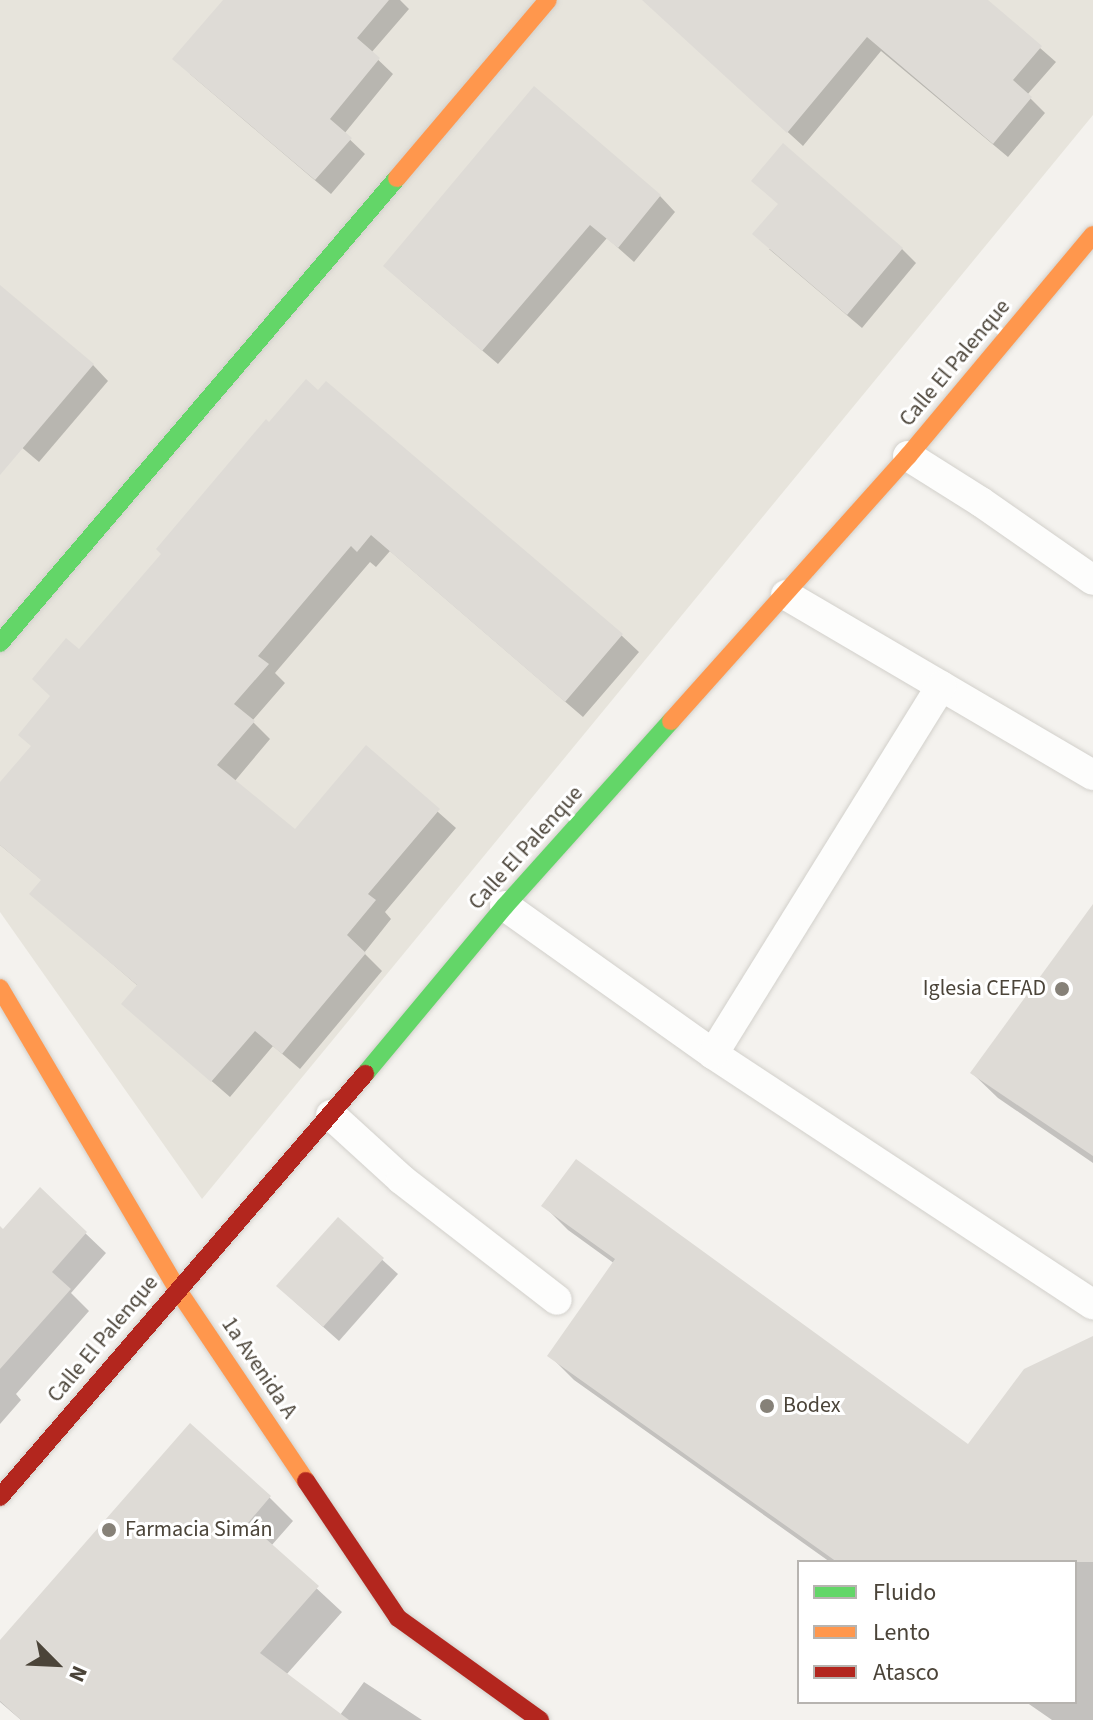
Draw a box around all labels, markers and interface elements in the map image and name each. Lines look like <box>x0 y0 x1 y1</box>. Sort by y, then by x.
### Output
street label: Calle El Palenque <box>894 294 1016 432</box>
street label: Calle El Palenque <box>463 780 589 916</box>
place label: Iglesia CEFAD <box>923 976 1046 1002</box>
marker: Iglesia CEFAD <box>1053 980 1071 998</box>
street label: Calle El Palenque <box>42 1270 164 1408</box>
street label: 1a Avenida A <box>216 1312 302 1424</box>
place label: Bodex <box>783 1393 841 1419</box>
marker: Bodex <box>758 1397 776 1415</box>
place label: Farmacia Simán <box>125 1517 273 1543</box>
marker: Farmacia Simán <box>100 1521 118 1539</box>
legend <box>797 1560 1077 1704</box>
text: Fluido <box>873 1575 936 1610</box>
text: Lento <box>873 1615 930 1650</box>
north arrow <box>16 1624 96 1704</box>
text: Atasco <box>873 1655 939 1690</box>
text: N <box>60 1661 96 1687</box>

